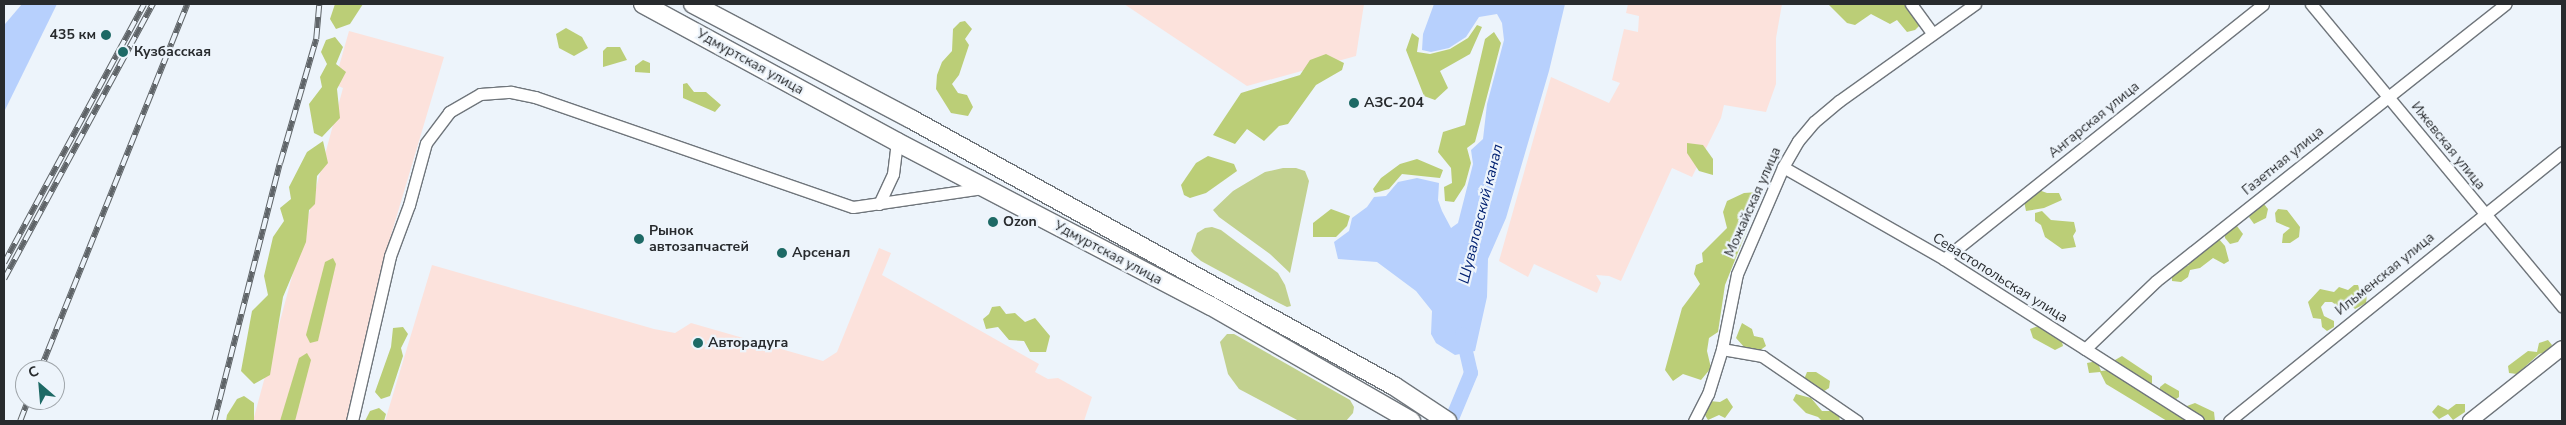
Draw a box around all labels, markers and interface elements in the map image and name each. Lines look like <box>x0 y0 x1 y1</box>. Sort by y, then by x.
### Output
street label: Удмуртская улица <box>693 26 807 98</box>
place label: 435 км <box>50 27 96 43</box>
marker: 435 км <box>100 29 112 41</box>
place label: Кузбасская <box>134 44 211 60</box>
marker: Кузбасская <box>116 45 130 59</box>
street label: Ангарская улица <box>2045 78 2143 162</box>
place label: АЗС-204 <box>1364 95 1424 111</box>
marker: АЗС-204 <box>1348 97 1360 109</box>
street label: Ижевская улица <box>2407 99 2489 193</box>
street label: Газетная улица <box>2239 123 2327 199</box>
water label: Шуваловский канал <box>1455 142 1507 286</box>
street label: Можайская улица <box>1721 145 1785 259</box>
place label: Ozon <box>1003 214 1037 230</box>
marker: Ozon <box>987 216 999 228</box>
street label: Удмуртская улица <box>1051 217 1165 289</box>
place label: Рынок автозапчастей <box>649 223 749 256</box>
street label: Ильменская улица <box>2332 229 2438 319</box>
street label: Севастопольская улица <box>1929 230 2071 326</box>
marker: Рынок автозапчастей <box>633 233 645 245</box>
place label: Арсенал <box>792 245 850 261</box>
marker: Арсенал <box>776 247 788 259</box>
place label: Авторадуга <box>708 335 788 351</box>
marker: Авторадуга <box>692 337 704 349</box>
north arrow <box>15 360 65 410</box>
text: С <box>25 361 42 383</box>

